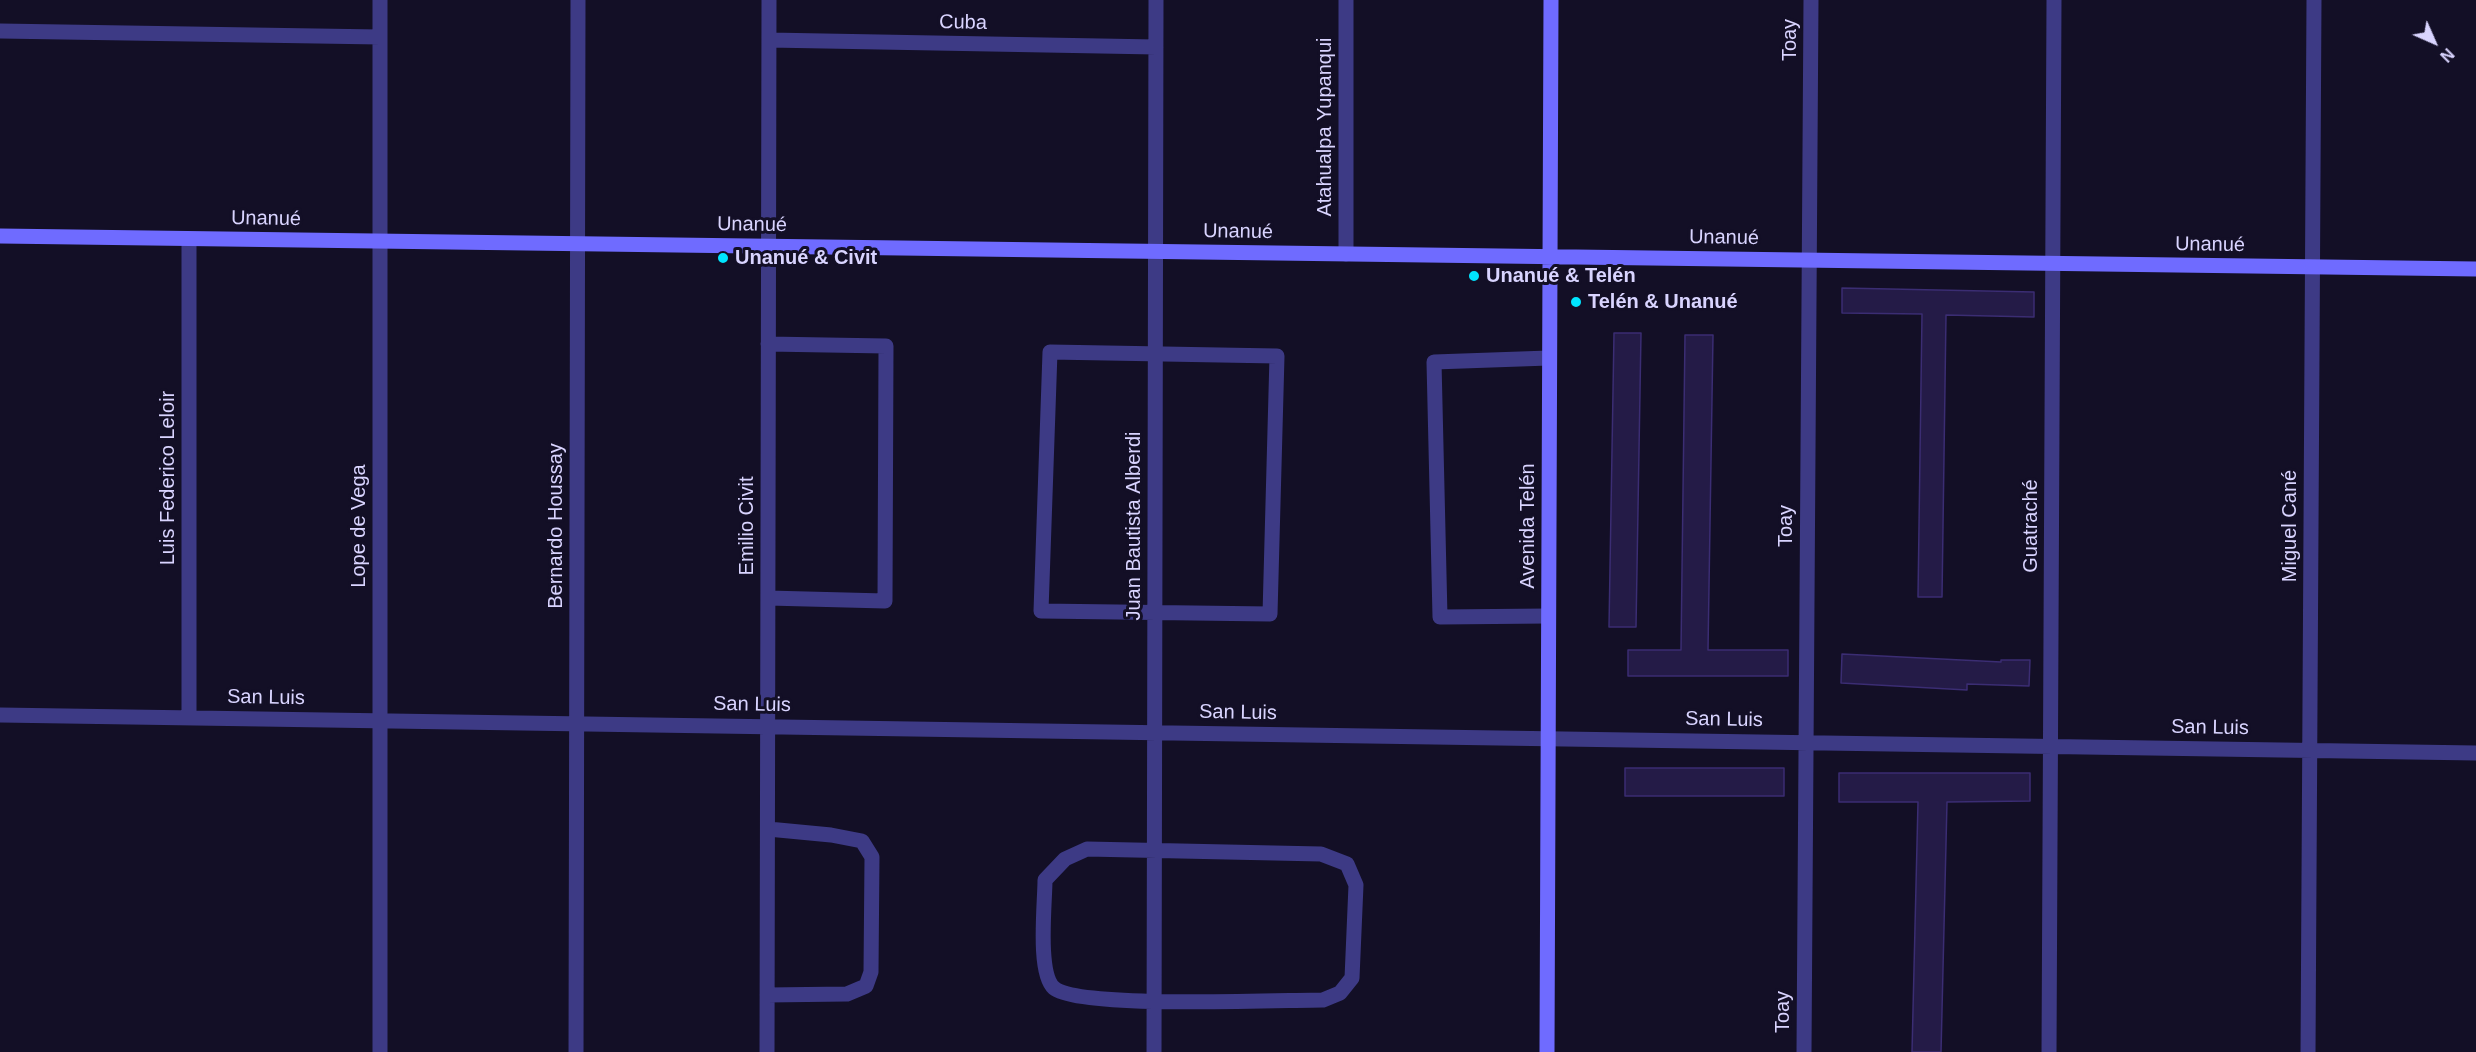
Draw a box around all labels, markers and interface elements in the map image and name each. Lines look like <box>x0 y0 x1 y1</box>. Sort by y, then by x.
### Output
street label: Cuba <box>939 11 987 35</box>
north arrow <box>2404 12 2464 72</box>
street label: Toay <box>1778 19 1802 61</box>
street label: Atahualpa Yupanqui <box>1313 37 1337 217</box>
text: N <box>2437 45 2457 65</box>
street label: Unanué <box>231 206 301 232</box>
street label: Unanué <box>717 212 787 238</box>
street label: Unanué <box>1203 219 1273 245</box>
street label: Unanué <box>1689 225 1759 251</box>
street label: Unanué <box>2175 232 2245 258</box>
place label: Unanué & Civit <box>735 246 877 270</box>
marker: Unanué & Civit <box>716 251 730 265</box>
place label: Unanué & Telén <box>1486 264 1636 288</box>
marker: Unanué & Telén <box>1467 269 1481 283</box>
place label: Telén & Unanué <box>1588 290 1738 314</box>
marker: Telén & Unanué <box>1569 295 1583 309</box>
street label: Luis Federico Leloir <box>156 391 180 565</box>
street label: Juan Bautista Alberdi <box>1122 431 1146 621</box>
street label: Bernardo Houssay <box>544 443 568 609</box>
street label: Avenida Telén <box>1516 463 1540 589</box>
street label: Lope de Vega <box>347 464 371 588</box>
street label: Miguel Cané <box>2278 470 2302 582</box>
street label: Emilio Civit <box>735 477 759 575</box>
street label: Guatraché <box>2019 479 2043 573</box>
street label: Toay <box>1774 505 1798 547</box>
street label: San Luis <box>227 685 305 711</box>
street label: San Luis <box>713 692 791 718</box>
street label: San Luis <box>1199 700 1277 726</box>
street label: San Luis <box>1685 707 1763 733</box>
street label: San Luis <box>2171 715 2249 741</box>
street label: Toay <box>1771 991 1795 1033</box>

